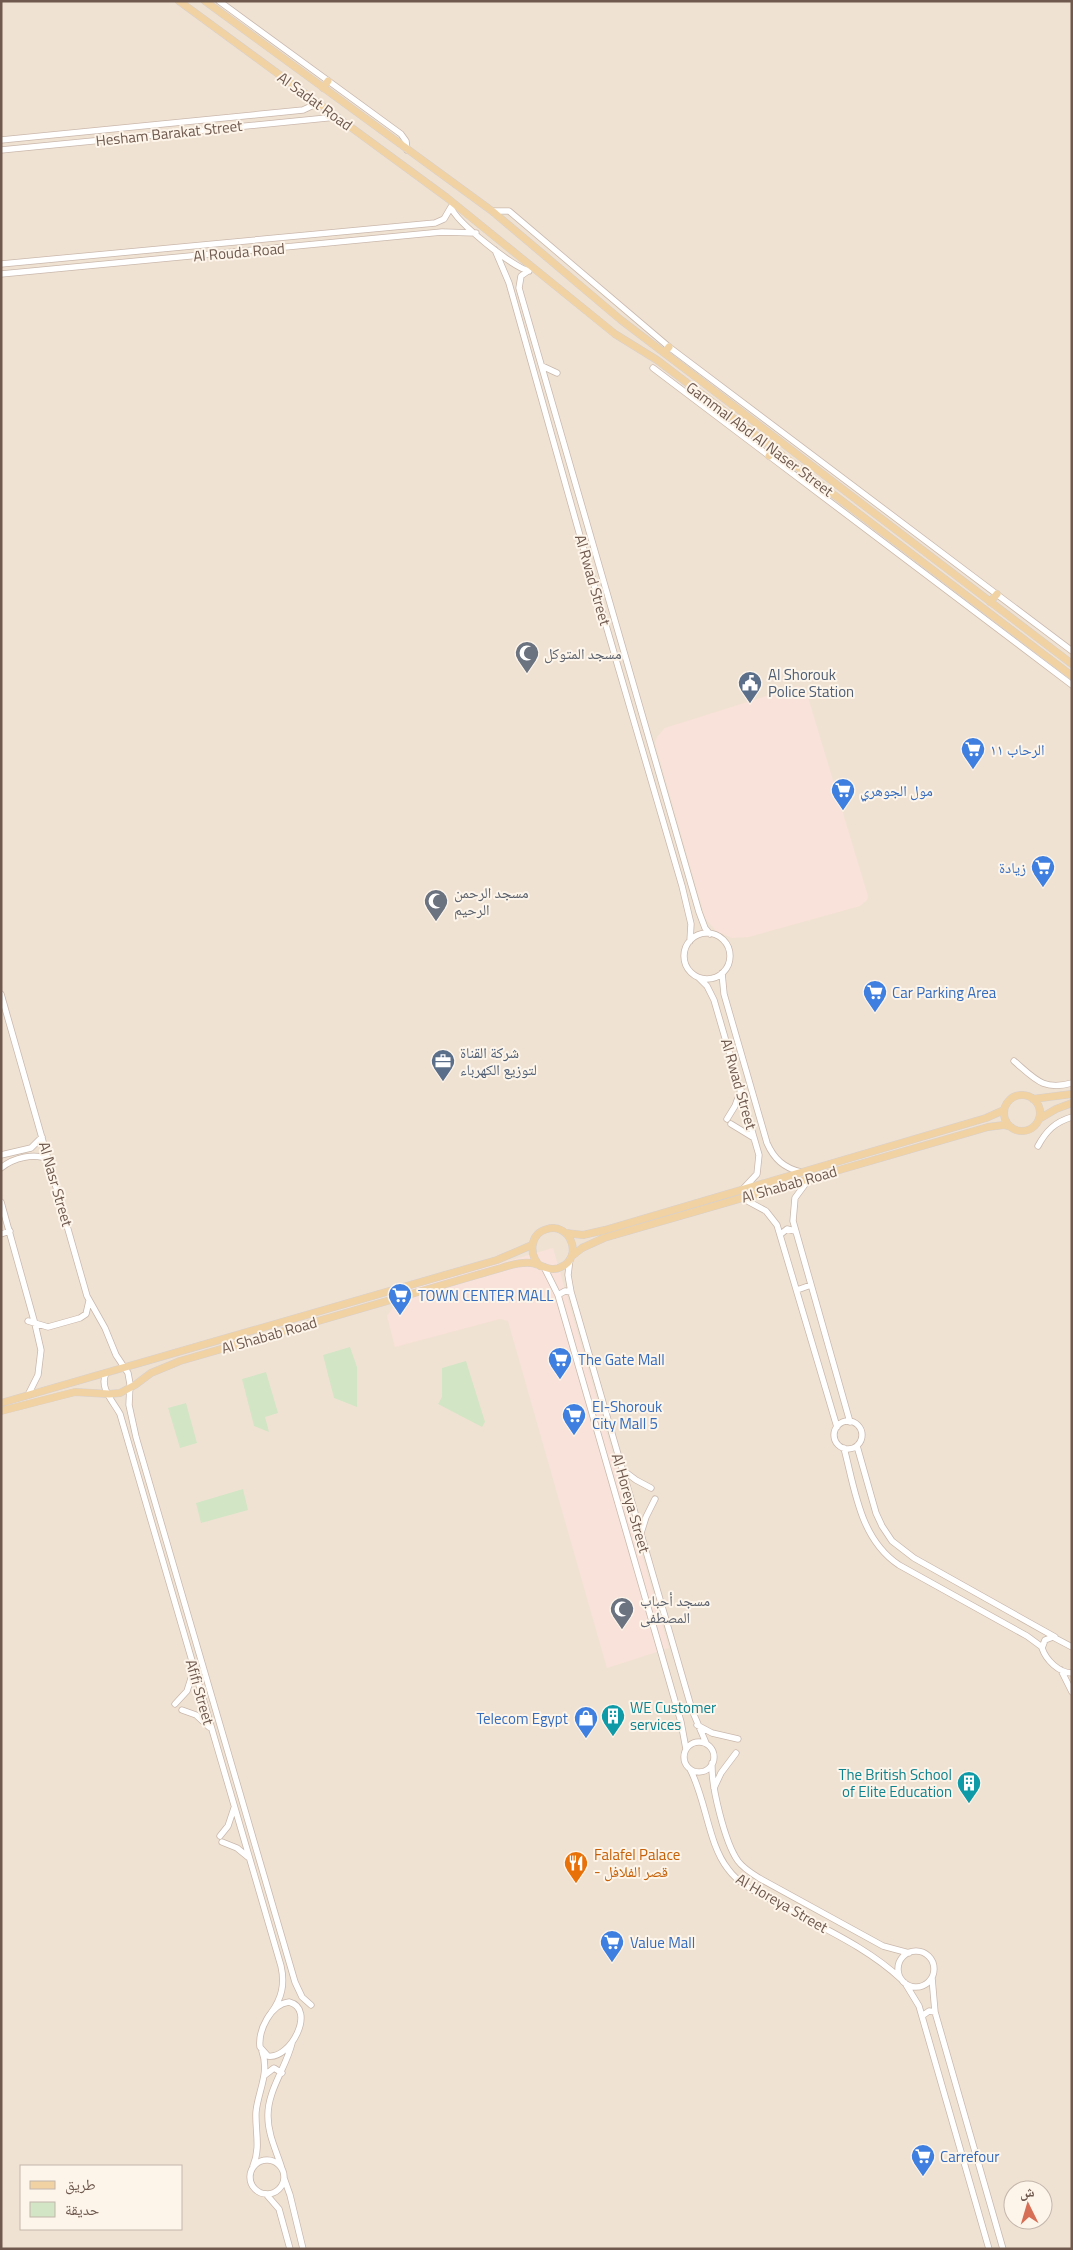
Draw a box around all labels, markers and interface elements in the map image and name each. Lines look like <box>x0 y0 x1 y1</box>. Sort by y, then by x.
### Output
street label: Al Sadat Road <box>273 66 357 136</box>
street label: Hesham Barakat Street <box>95 114 244 152</box>
street label: Al Rouda Road <box>192 237 286 267</box>
street label: Gammal Abd Al Naser Street <box>681 376 839 503</box>
street label: Al Rwad Street <box>569 532 617 629</box>
mosque icon: مسجد المتوكل <box>514 640 540 674</box>
place label: مسجد المتوكل <box>544 642 622 665</box>
place label: Al Shorouk Police Station <box>768 663 854 703</box>
public building icon: Al Shorouk Police Station <box>737 670 763 704</box>
supermarket icon: الرحاب ١١ <box>960 736 986 770</box>
place label: الرحاب ١١ <box>990 738 1045 761</box>
supermarket icon: مول الجوهري <box>830 777 856 811</box>
place label: مول الجوهري <box>860 779 933 802</box>
supermarket icon: زيادة <box>1030 854 1056 888</box>
place label: زيادة <box>999 856 1026 879</box>
place label: مسجد الرحمن الرحيم <box>454 881 529 921</box>
mosque icon: مسجد الرحمن الرحيم <box>423 888 449 922</box>
supermarket icon: Car Parking Area <box>862 979 888 1013</box>
place label: Car Parking Area <box>892 981 997 1004</box>
street label: Al Rwad Street <box>715 1036 763 1133</box>
place label: شركة القناة لتوزيع الكهرباء <box>460 1041 537 1081</box>
office icon: شركة القناة لتوزيع الكهرباء <box>430 1048 456 1082</box>
street label: Al Nasr Street <box>33 1139 79 1230</box>
street label: Al Shabab Road <box>738 1159 840 1209</box>
supermarket icon: TOWN CENTER MALL <box>387 1282 413 1316</box>
place label: TOWN CENTER MALL <box>418 1284 553 1307</box>
street label: Al Shabab Road <box>218 1310 320 1360</box>
supermarket icon: The Gate Mall <box>547 1346 573 1380</box>
place label: The Gate Mall <box>578 1348 665 1371</box>
place label: El-Shorouk City Mall 5 <box>592 1395 662 1435</box>
supermarket icon: El-Shorouk City Mall 5 <box>561 1402 587 1436</box>
street label: Al Horeya Street <box>606 1450 656 1556</box>
place label: مسجد أحباب المصطفى <box>640 1589 710 1629</box>
mosque icon: مسجد أحباب المصطفى <box>609 1596 635 1630</box>
street label: Afifi Street <box>180 1656 221 1728</box>
place label: WE Customer services <box>630 1696 716 1736</box>
building icon: WE Customer services <box>600 1703 626 1737</box>
shop icon: Telecom Egypt <box>573 1705 599 1739</box>
place label: Telecom Egypt <box>476 1707 569 1730</box>
place label: The British School of Elite Education <box>839 1763 952 1803</box>
building icon: The British School of Elite Education <box>956 1770 982 1804</box>
place label: Falafel Palace - قصر الفلافل <box>594 1843 680 1883</box>
restaurant icon: Falafel Palace - قصر الفلافل <box>563 1850 589 1884</box>
street label: Al Horeya Street <box>732 1867 833 1939</box>
supermarket icon: Value Mall <box>599 1929 625 1963</box>
place label: Value Mall <box>630 1931 695 1954</box>
supermarket icon: Carrefour <box>910 2143 936 2177</box>
place label: Carrefour <box>940 2145 999 2168</box>
legend <box>20 2165 182 2230</box>
text: طريق <box>65 2173 96 2196</box>
north arrow <box>1003 2180 1053 2230</box>
text: ش <box>1019 2180 1035 2203</box>
text: حديقة <box>65 2198 100 2221</box>

